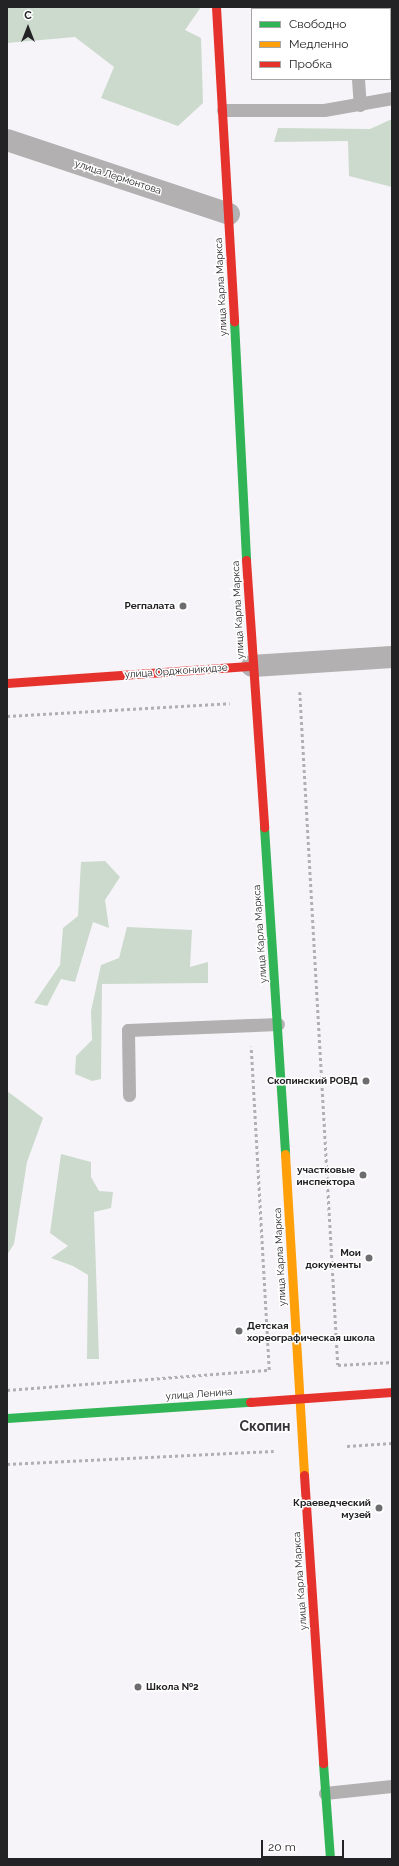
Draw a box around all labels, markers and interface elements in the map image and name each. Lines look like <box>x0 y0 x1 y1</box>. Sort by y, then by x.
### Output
north arrow <box>8 8 48 48</box>
legend <box>251 8 391 80</box>
text: С <box>24 9 32 22</box>
text: Свободно <box>289 17 346 31</box>
text: Медленно <box>289 37 348 51</box>
text: Пробка <box>289 57 332 71</box>
street label: улица Лермонтова <box>73 157 163 197</box>
street label: улица Карла Маркса <box>212 237 230 337</box>
street label: улица Карла Маркса <box>229 560 247 660</box>
place label: Регпалата <box>125 600 175 612</box>
marker: Регпалата <box>178 601 188 611</box>
street label: улица Орджоникидзе <box>124 661 228 681</box>
street label: улица Карла Маркса <box>251 884 269 984</box>
place label: Скопинский РОВД <box>267 1075 358 1087</box>
marker: Скопинский РОВД <box>361 1076 371 1086</box>
place label: участковые инспектора <box>296 1163 355 1186</box>
marker: участковые инспектора <box>358 1170 368 1180</box>
street label: улица Карла Маркса <box>271 1207 289 1307</box>
place label: Мои документы <box>306 1246 361 1270</box>
marker: Мои документы <box>364 1253 374 1263</box>
place label: Детская хореографическая школа <box>247 1319 375 1342</box>
marker: Детская хореографическая школа <box>234 1326 244 1336</box>
street label: улица Ленина <box>165 1386 233 1402</box>
district label: Скопин <box>239 1418 291 1434</box>
place label: Краеведческий музей <box>293 1496 371 1520</box>
marker: Краеведческий музей <box>374 1503 384 1513</box>
street label: улица Карла Маркса <box>291 1531 309 1631</box>
place label: Школа №2 <box>146 1681 199 1693</box>
marker: Школа №2 <box>133 1682 143 1692</box>
scale bar <box>263 1832 346 1858</box>
text: 20 m <box>268 1840 296 1854</box>

